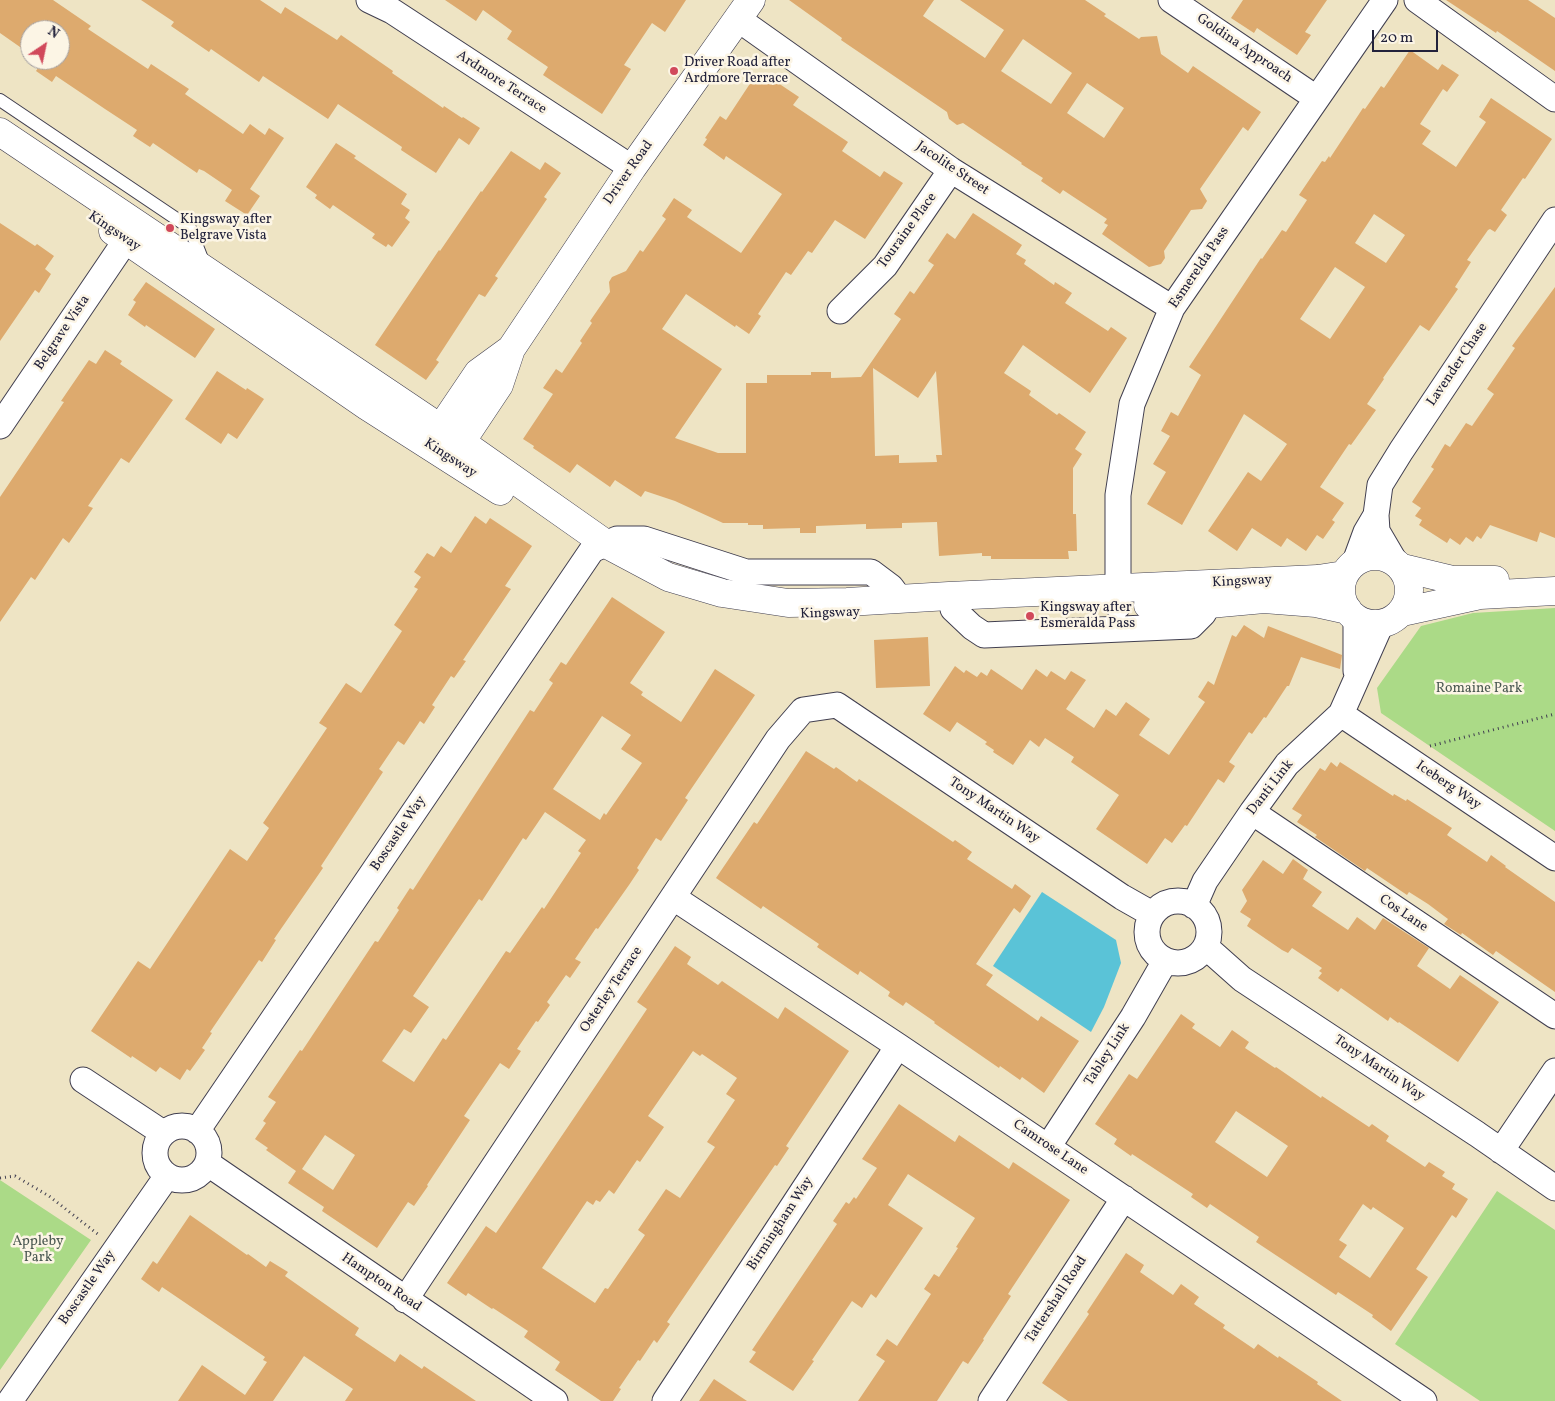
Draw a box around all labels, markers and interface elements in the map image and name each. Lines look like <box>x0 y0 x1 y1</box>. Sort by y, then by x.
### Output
street label: Goldina Approach <box>1193 11 1295 87</box>
north arrow <box>20 20 70 70</box>
scale bar <box>1375 20 1441 52</box>
text: N <box>44 22 63 44</box>
text: 20 m <box>1380 28 1413 49</box>
street label: Ardmore Terrace <box>453 48 549 118</box>
place label: Driver Road after Ardmore Terrace <box>684 55 790 88</box>
marker: Driver Road after Ardmore Terrace <box>668 65 680 77</box>
street label: Driver Road <box>601 138 657 208</box>
street label: Jacolite Street <box>912 138 992 200</box>
street label: Touraine Place <box>875 190 941 272</box>
street label: Kingsway <box>84 208 144 256</box>
place label: Kingsway after Belgrave Vista <box>180 212 272 244</box>
marker: Kingsway after Belgrave Vista <box>164 222 176 234</box>
street label: Esmerelda Pass <box>1167 224 1233 312</box>
street label: Belgrave Vista <box>32 292 94 374</box>
street label: Lavender Chase <box>1424 320 1492 410</box>
street label: Kingsway <box>420 436 480 482</box>
street label: Kingsway <box>1212 572 1272 592</box>
place label: Kingsway after Esmeralda Pass <box>1040 600 1135 632</box>
street label: Kingsway <box>800 605 860 623</box>
marker: Kingsway after Esmeralda Pass <box>1024 610 1036 622</box>
park label: Romaine Park <box>1436 681 1522 697</box>
street label: Danti Link <box>1244 757 1298 819</box>
street label: Iceberg Way <box>1412 758 1484 814</box>
street label: Tony Martin Way <box>945 774 1043 848</box>
street label: Boscastle Way <box>368 793 430 875</box>
street label: Cos Lane <box>1375 892 1431 936</box>
street label: Osterley Terrace <box>577 944 647 1036</box>
street label: Tabley Link <box>1082 1021 1134 1089</box>
street label: Tony Martin Way <box>1330 1032 1428 1106</box>
street label: Camrose Lane <box>1009 1117 1091 1179</box>
street label: Birmingham Way <box>744 1174 818 1274</box>
park label: Appleby Park <box>12 1234 64 1266</box>
street label: Boscastle Way <box>56 1248 120 1328</box>
street label: Hampton Road <box>338 1250 424 1316</box>
street label: Tattershall Road <box>1023 1253 1091 1347</box>

